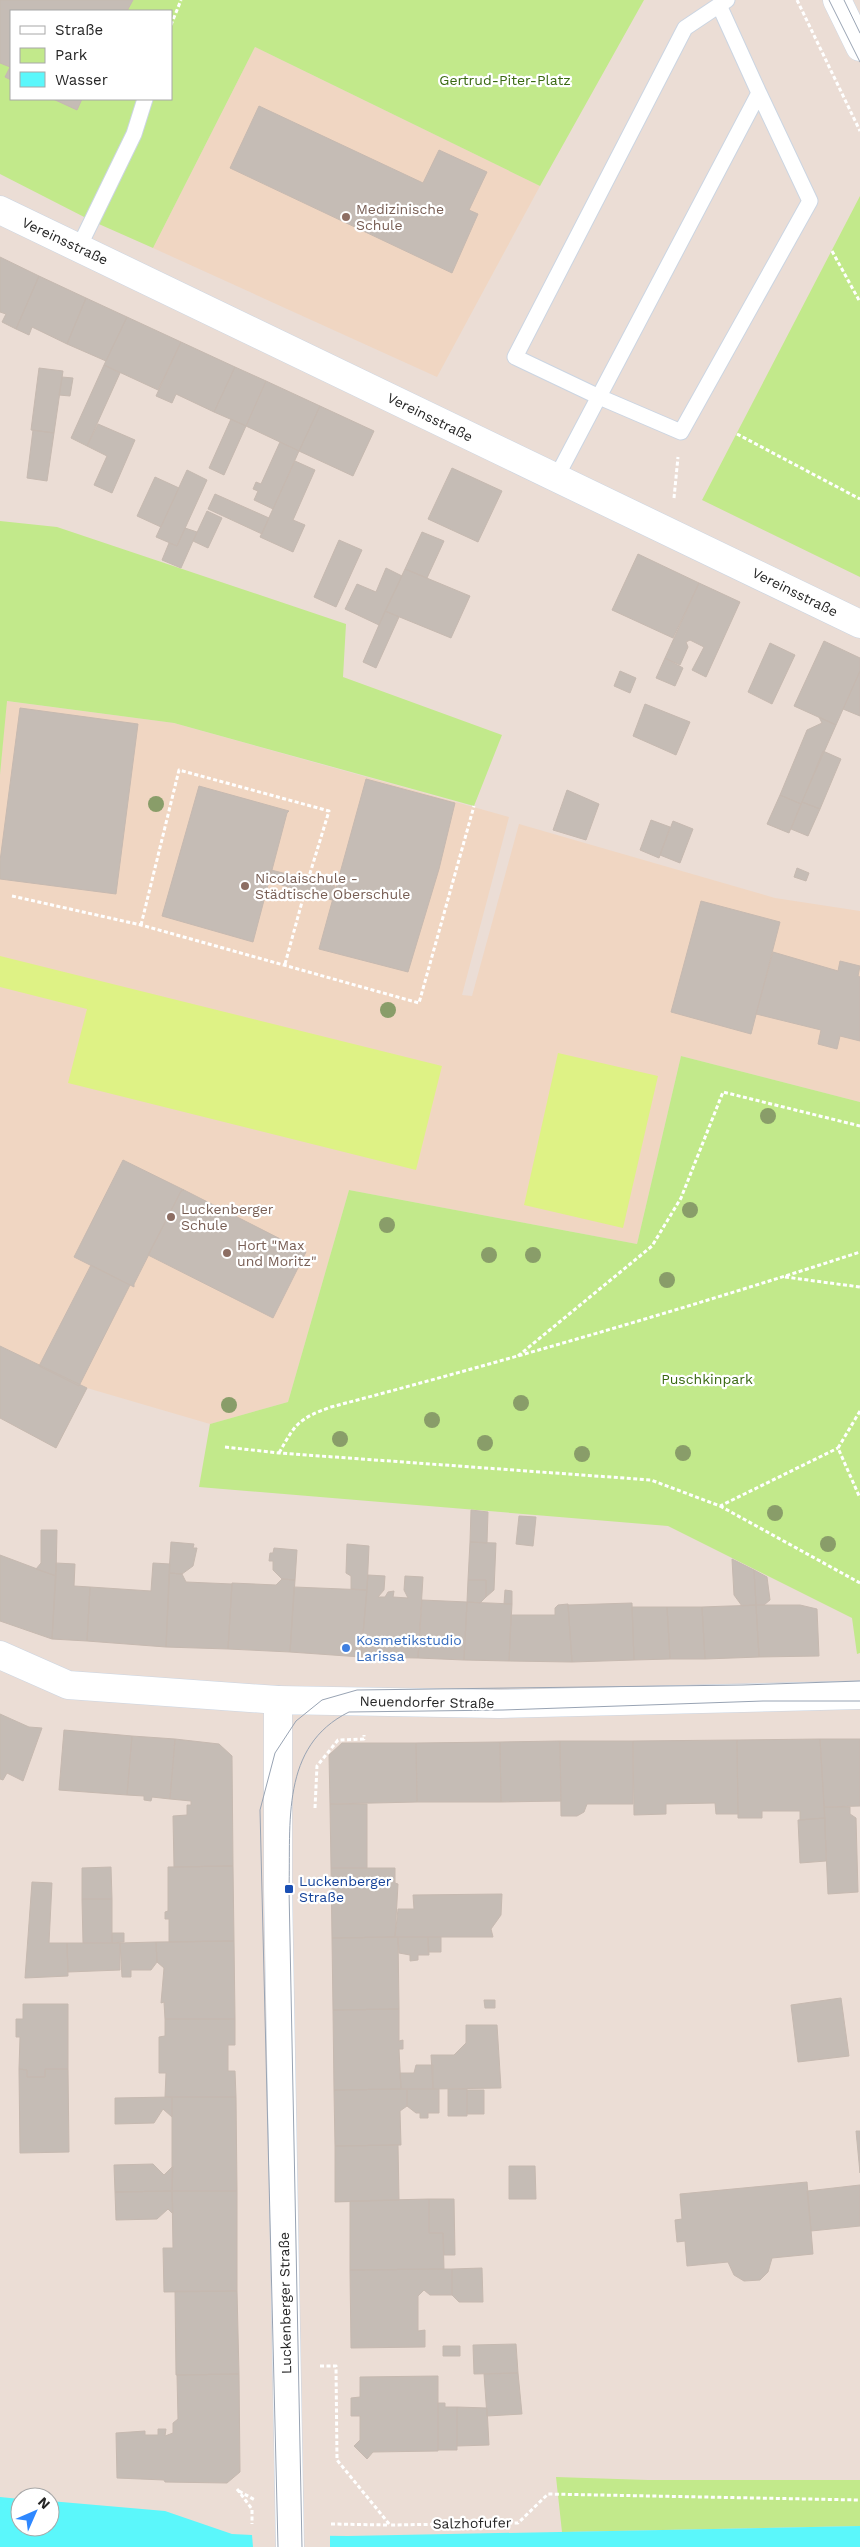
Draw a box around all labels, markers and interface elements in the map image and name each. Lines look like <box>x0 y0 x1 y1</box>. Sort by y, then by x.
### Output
legend <box>10 10 172 100</box>
text: Straße <box>55 21 103 39</box>
text: Park <box>55 46 88 64</box>
text: Wasser <box>55 71 108 89</box>
park label: Gertrud-Piter-Platz <box>439 72 571 88</box>
place label: Medizinische Schule <box>356 201 444 233</box>
marker: Medizinische Schule <box>340 211 352 223</box>
street label: Vereinsstraße <box>19 214 111 268</box>
street label: Vereinsstraße <box>385 389 475 445</box>
street label: Vereinsstraße <box>750 564 840 620</box>
place label: Nicolaischule - Städtische Oberschule <box>255 870 410 902</box>
marker: Nicolaischule - Städtische Oberschule <box>239 880 251 892</box>
place label: Luckenberger Schule <box>181 1201 274 1233</box>
marker: Luckenberger Schule <box>165 1211 177 1223</box>
place label: Hort "Max und Moritz" <box>237 1237 317 1269</box>
marker: Hort "Max und Moritz" <box>221 1247 233 1259</box>
park label: Puschkinpark <box>661 1371 753 1387</box>
place label: Kosmetikstudio Larissa <box>356 1632 462 1664</box>
marker: Kosmetikstudio Larissa <box>340 1642 352 1654</box>
street label: Neuendorfer Straße <box>359 1693 495 1711</box>
place label: Luckenberger Straße <box>299 1873 392 1905</box>
marker: Luckenberger Straße <box>283 1883 295 1895</box>
street label: Luckenberger Straße <box>276 2232 294 2374</box>
north arrow <box>10 2487 60 2537</box>
text: N <box>35 2493 54 2512</box>
street label: Salzhofufer <box>433 2514 512 2532</box>

